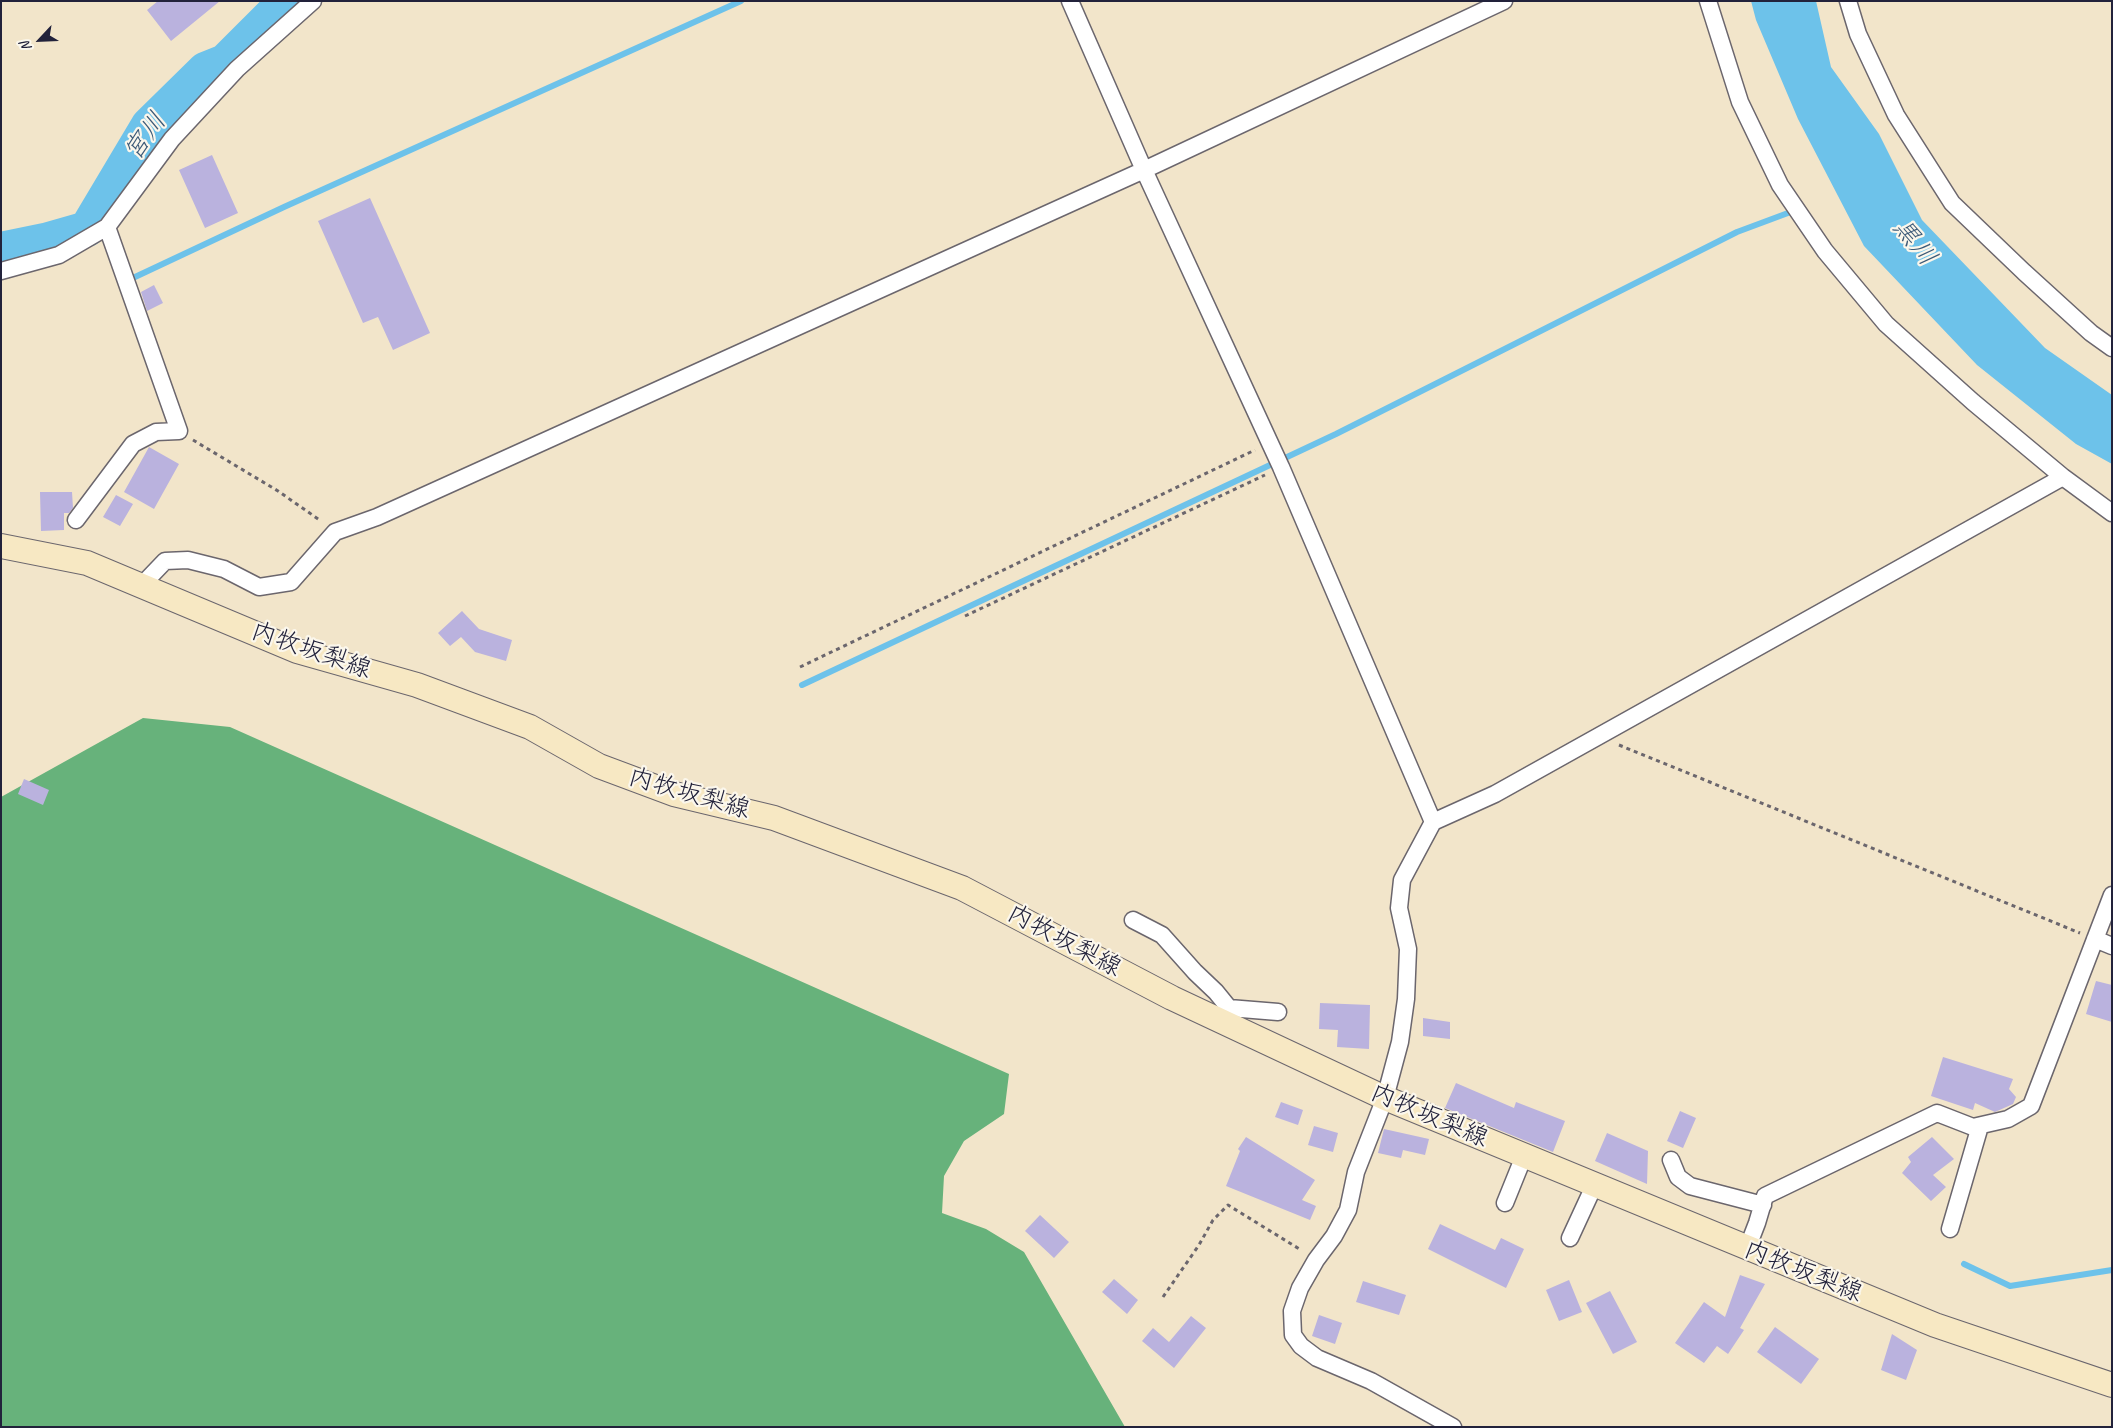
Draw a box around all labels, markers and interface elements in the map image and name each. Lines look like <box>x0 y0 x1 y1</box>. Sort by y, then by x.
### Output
north arrow <box>15 15 65 65</box>
text: N <box>16 39 35 54</box>
water label: 宮川 <box>118 107 174 167</box>
water label: 黒川 <box>1886 213 1942 273</box>
street label: 内牧坂梨線 <box>247 616 375 686</box>
street label: 内牧坂梨線 <box>625 762 753 826</box>
street label: 内牧坂梨線 <box>1002 898 1126 984</box>
street label: 内牧坂梨線 <box>1366 1078 1492 1154</box>
street label: 内牧坂梨線 <box>1739 1235 1867 1309</box>

